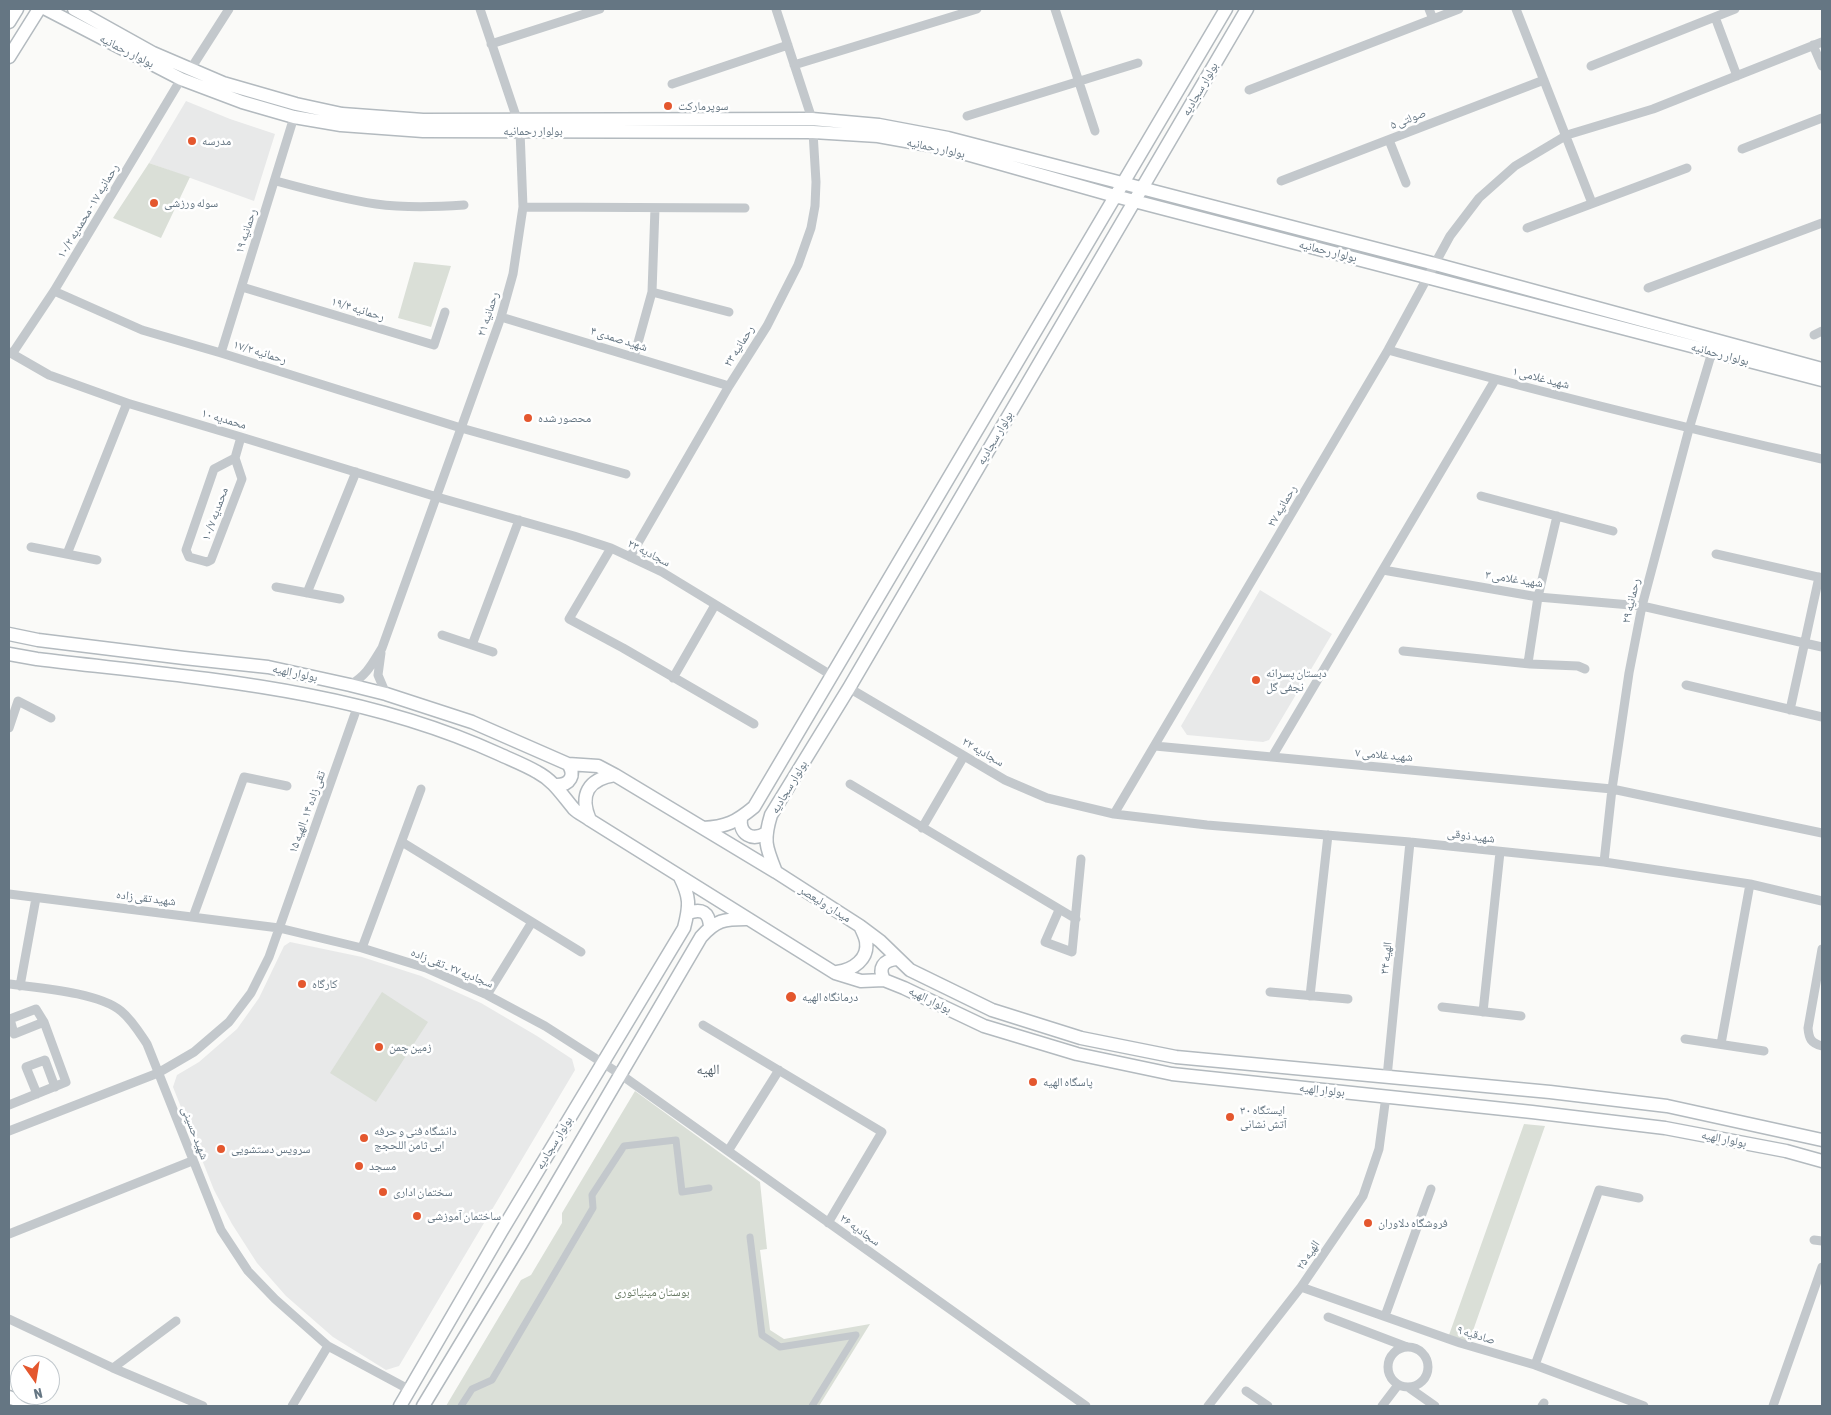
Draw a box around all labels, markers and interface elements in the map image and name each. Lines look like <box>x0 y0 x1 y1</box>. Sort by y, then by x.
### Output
street label: بولوار رحمانیه <box>97 31 157 71</box>
street label: بولوار سجادیه <box>1179 60 1221 118</box>
place label: سوپرمارکت <box>678 99 728 113</box>
marker: سوپرمارکت <box>662 100 674 112</box>
street label: صولتی ۵ <box>1388 106 1428 132</box>
street label: بولوار رحمانیه <box>503 124 563 138</box>
place label: مدرسه <box>202 134 231 148</box>
marker: مدرسه <box>186 135 198 147</box>
street label: بولوار رحمانیه <box>905 135 967 161</box>
street label: رحمانیه ۱۷ - محمدیه ۱۰/۲ <box>54 161 122 261</box>
place label: سوله ورزشی <box>164 196 218 210</box>
marker: سوله ورزشی <box>148 197 160 209</box>
street label: رحمانیه ۱۹ <box>232 207 260 255</box>
street label: بولوار رحمانیه <box>1297 237 1359 265</box>
street label: رحمانیه ۲۱ <box>474 290 502 338</box>
street label: رحمانیه ۱۹/۴ <box>330 294 386 324</box>
street label: رحمانیه ۲۳ <box>721 323 757 369</box>
street label: شهید صمدی ۴ <box>589 324 649 354</box>
street label: رحمانیه ۱۷/۲ <box>232 337 288 367</box>
street label: بولوار رحمانیه <box>1689 339 1751 369</box>
street label: شهید غلامی ۱ <box>1511 364 1571 392</box>
street label: محمدیه ۱۰ <box>200 406 248 432</box>
street label: بولوار سجادیه <box>974 409 1016 467</box>
place label: محصور شده <box>538 411 591 425</box>
marker: محصور شده <box>522 412 534 424</box>
street label: رحمانیه ۲۷ <box>1264 483 1300 529</box>
street label: محمدیه ۱۰/۷ <box>199 485 231 543</box>
street label: سجادیه ۲۳ <box>625 536 673 570</box>
street label: شهید غلامی ۳ <box>1484 567 1544 591</box>
street label: رحمانیه ۲۹ <box>1619 577 1643 625</box>
street label: بولوار الهیه <box>271 661 319 685</box>
place label: دبستان پسرانه نجفی گل <box>1266 666 1327 694</box>
marker: دبستان پسرانه نجفی گل <box>1250 674 1262 686</box>
street label: سجادیه ۲۲ <box>960 734 1006 770</box>
street label: شهید غلامی ۷ <box>1354 745 1414 765</box>
street label: بولوار سجادیه <box>767 758 811 816</box>
street label: تقی زاده ۱۴ ـ الهیه ۱۵ <box>285 769 329 855</box>
street label: شهید ذوقی <box>1446 826 1496 846</box>
street label: میدان ولیعصر <box>796 882 854 926</box>
street label: شهید تقی زاده <box>115 887 177 909</box>
street label: الهیه ۳۴ <box>1377 941 1395 975</box>
street label: سجادیه ۲۷ ـ تقی زاده <box>409 945 495 991</box>
place label: کارگاه <box>312 977 338 991</box>
marker: کارگاه <box>296 978 308 990</box>
street label: بولوار الهیه <box>906 983 954 1017</box>
marker: درمانگاه الهیه <box>784 990 798 1004</box>
place label: درمانگاه الهیه <box>802 990 858 1004</box>
place label: زمین چمن <box>389 1040 432 1054</box>
marker: زمین چمن <box>373 1041 385 1053</box>
district label: الهیه <box>696 1062 720 1078</box>
place label: پاسگاه الهیه <box>1043 1075 1093 1089</box>
marker: پاسگاه الهیه <box>1027 1076 1039 1088</box>
street label: بولوار الهیه <box>1298 1080 1346 1100</box>
place label: ایستگاه ۳۰ آتش نشانی <box>1240 1103 1287 1131</box>
street label: شهید حسینی <box>178 1104 212 1162</box>
marker: ایستگاه ۳۰ آتش نشانی <box>1224 1111 1236 1123</box>
street label: بولوار سجادیه <box>532 1114 576 1172</box>
place label: دانشگاه فنی و حرفه ایی ثامن اللحجج <box>374 1124 457 1152</box>
street label: بولوار الهیه <box>1700 1128 1748 1150</box>
marker: دانشگاه فنی و حرفه ایی ثامن اللحجج <box>358 1132 370 1144</box>
place label: سرویس دستشویی <box>231 1142 310 1156</box>
marker: سرویس دستشویی <box>215 1143 227 1155</box>
place label: مسجد <box>369 1159 396 1173</box>
marker: مسجد <box>353 1160 365 1172</box>
place label: سختمان اداری <box>393 1185 453 1199</box>
marker: سختمان اداری <box>377 1186 389 1198</box>
place label: ساختمان آموزشی <box>427 1209 501 1223</box>
marker: ساختمان آموزشی <box>411 1210 423 1222</box>
street label: سجادیه ۲۶ <box>837 1211 883 1249</box>
place label: فروشگاه دلاوران <box>1378 1216 1448 1230</box>
marker: فروشگاه دلاوران <box>1362 1217 1374 1229</box>
street label: الهیه ۲۵ <box>1293 1238 1323 1272</box>
park label: بوستان مینیاتوری <box>614 1285 690 1299</box>
street label: صادقیه ۹ <box>1455 1322 1497 1348</box>
north arrow <box>10 1355 60 1405</box>
text: N <box>32 1385 44 1402</box>

